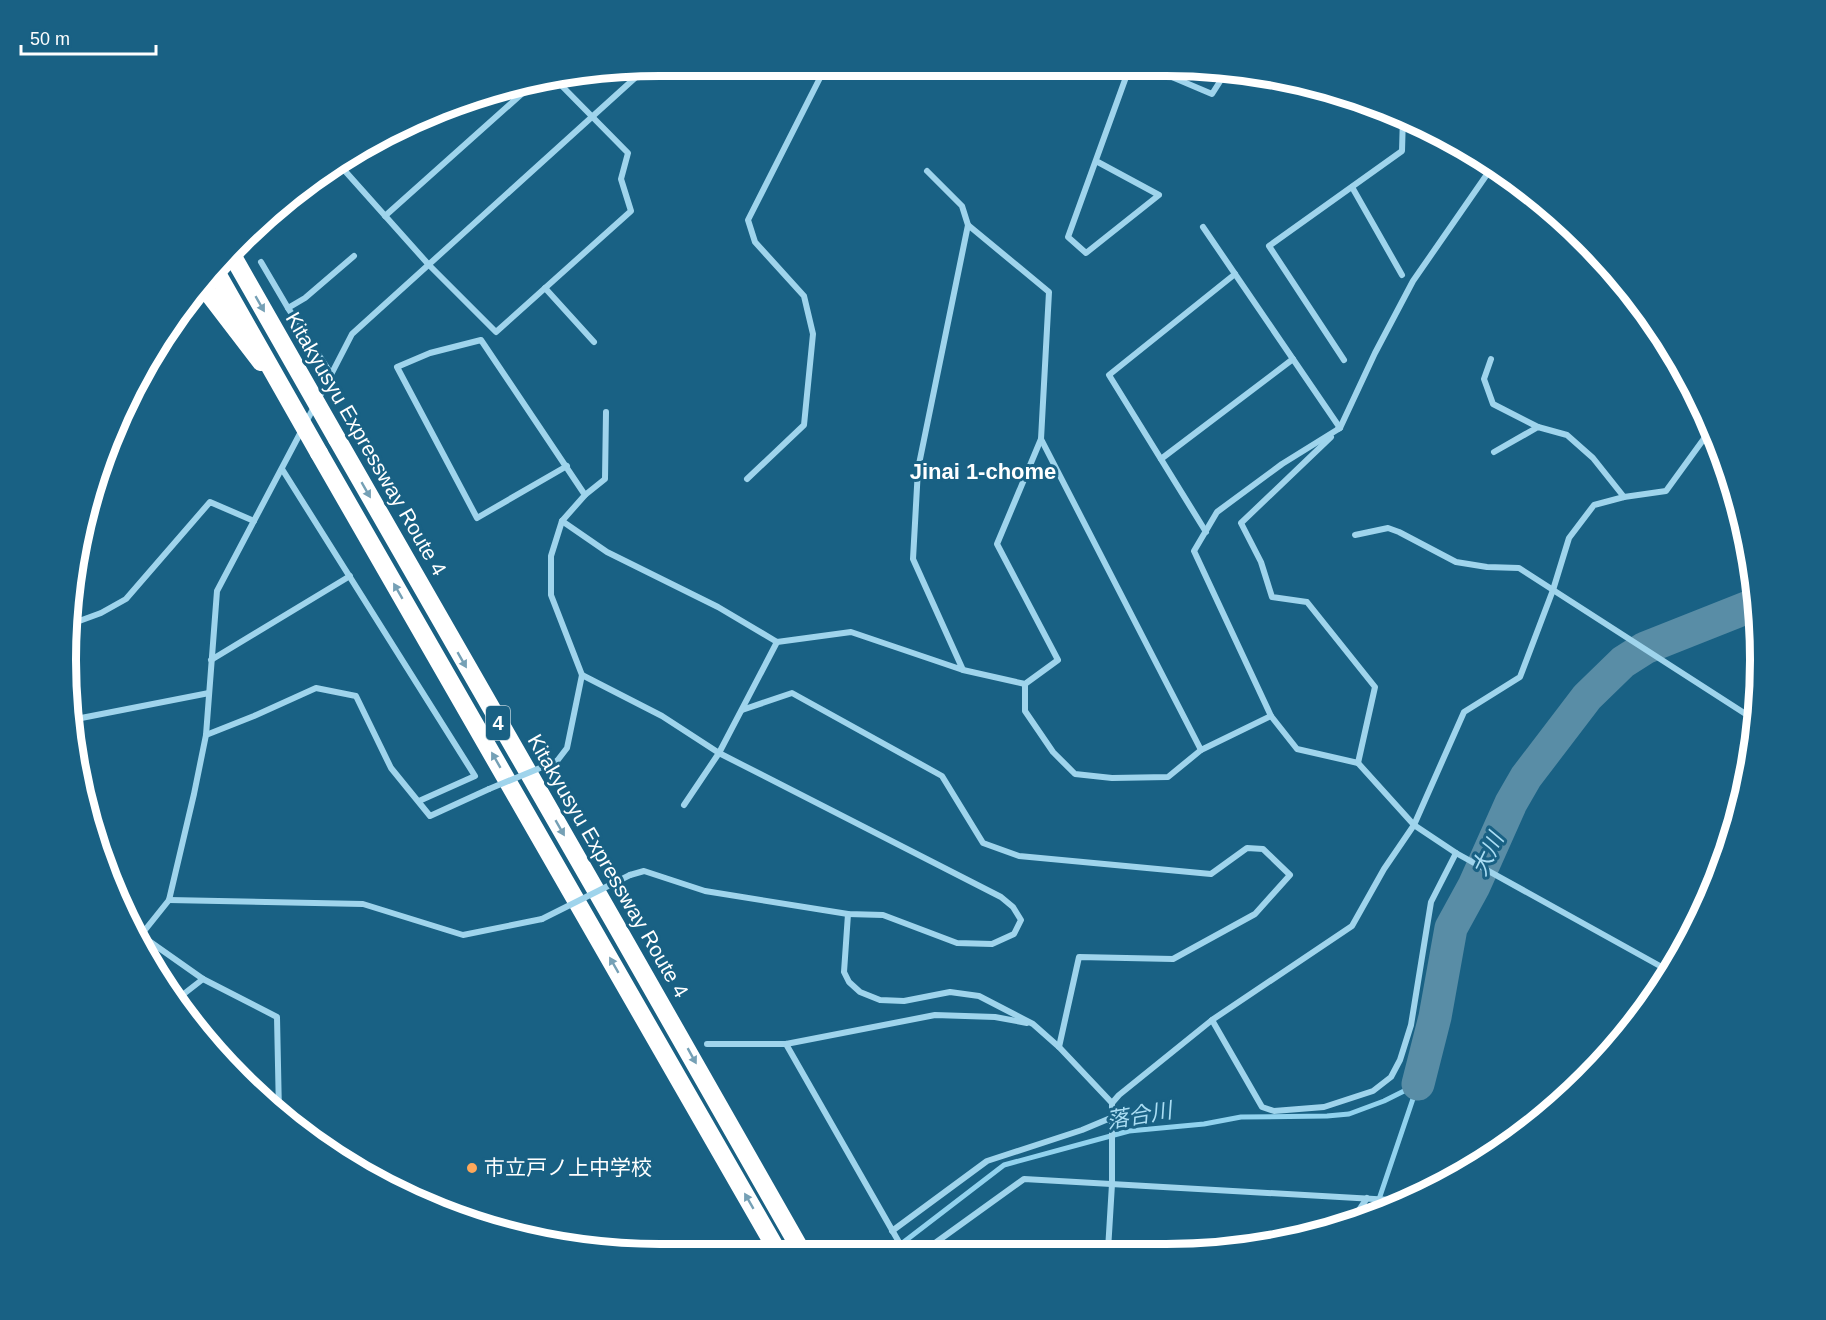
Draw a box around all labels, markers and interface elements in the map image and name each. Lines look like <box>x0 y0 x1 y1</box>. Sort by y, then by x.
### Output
scale bar <box>21 18 156 56</box>
text: 50 m <box>30 29 70 49</box>
one-way arrow <box>255 296 265 313</box>
street label: Kitakyusyu Expressway Route 4 <box>281 308 452 580</box>
district label: Jinai 1-chome <box>910 459 1056 484</box>
one-way arrow <box>361 482 371 499</box>
one-way arrow <box>393 582 403 599</box>
one-way arrow <box>457 651 467 668</box>
road number: 4 <box>486 706 510 740</box>
street label: Kitakyusyu Expressway Route 4 <box>523 730 694 1002</box>
one-way arrow <box>490 752 501 768</box>
one-way arrow <box>554 820 565 836</box>
water label: 大川 <box>1467 827 1509 879</box>
one-way arrow <box>609 956 619 973</box>
one-way arrow <box>687 1048 697 1065</box>
water label: 落合川 <box>1104 1097 1176 1134</box>
place label: 市立戸ノ上中学校 <box>484 1156 652 1179</box>
marker: 市立戸ノ上中学校 <box>465 1161 479 1175</box>
one-way arrow <box>744 1192 754 1209</box>

